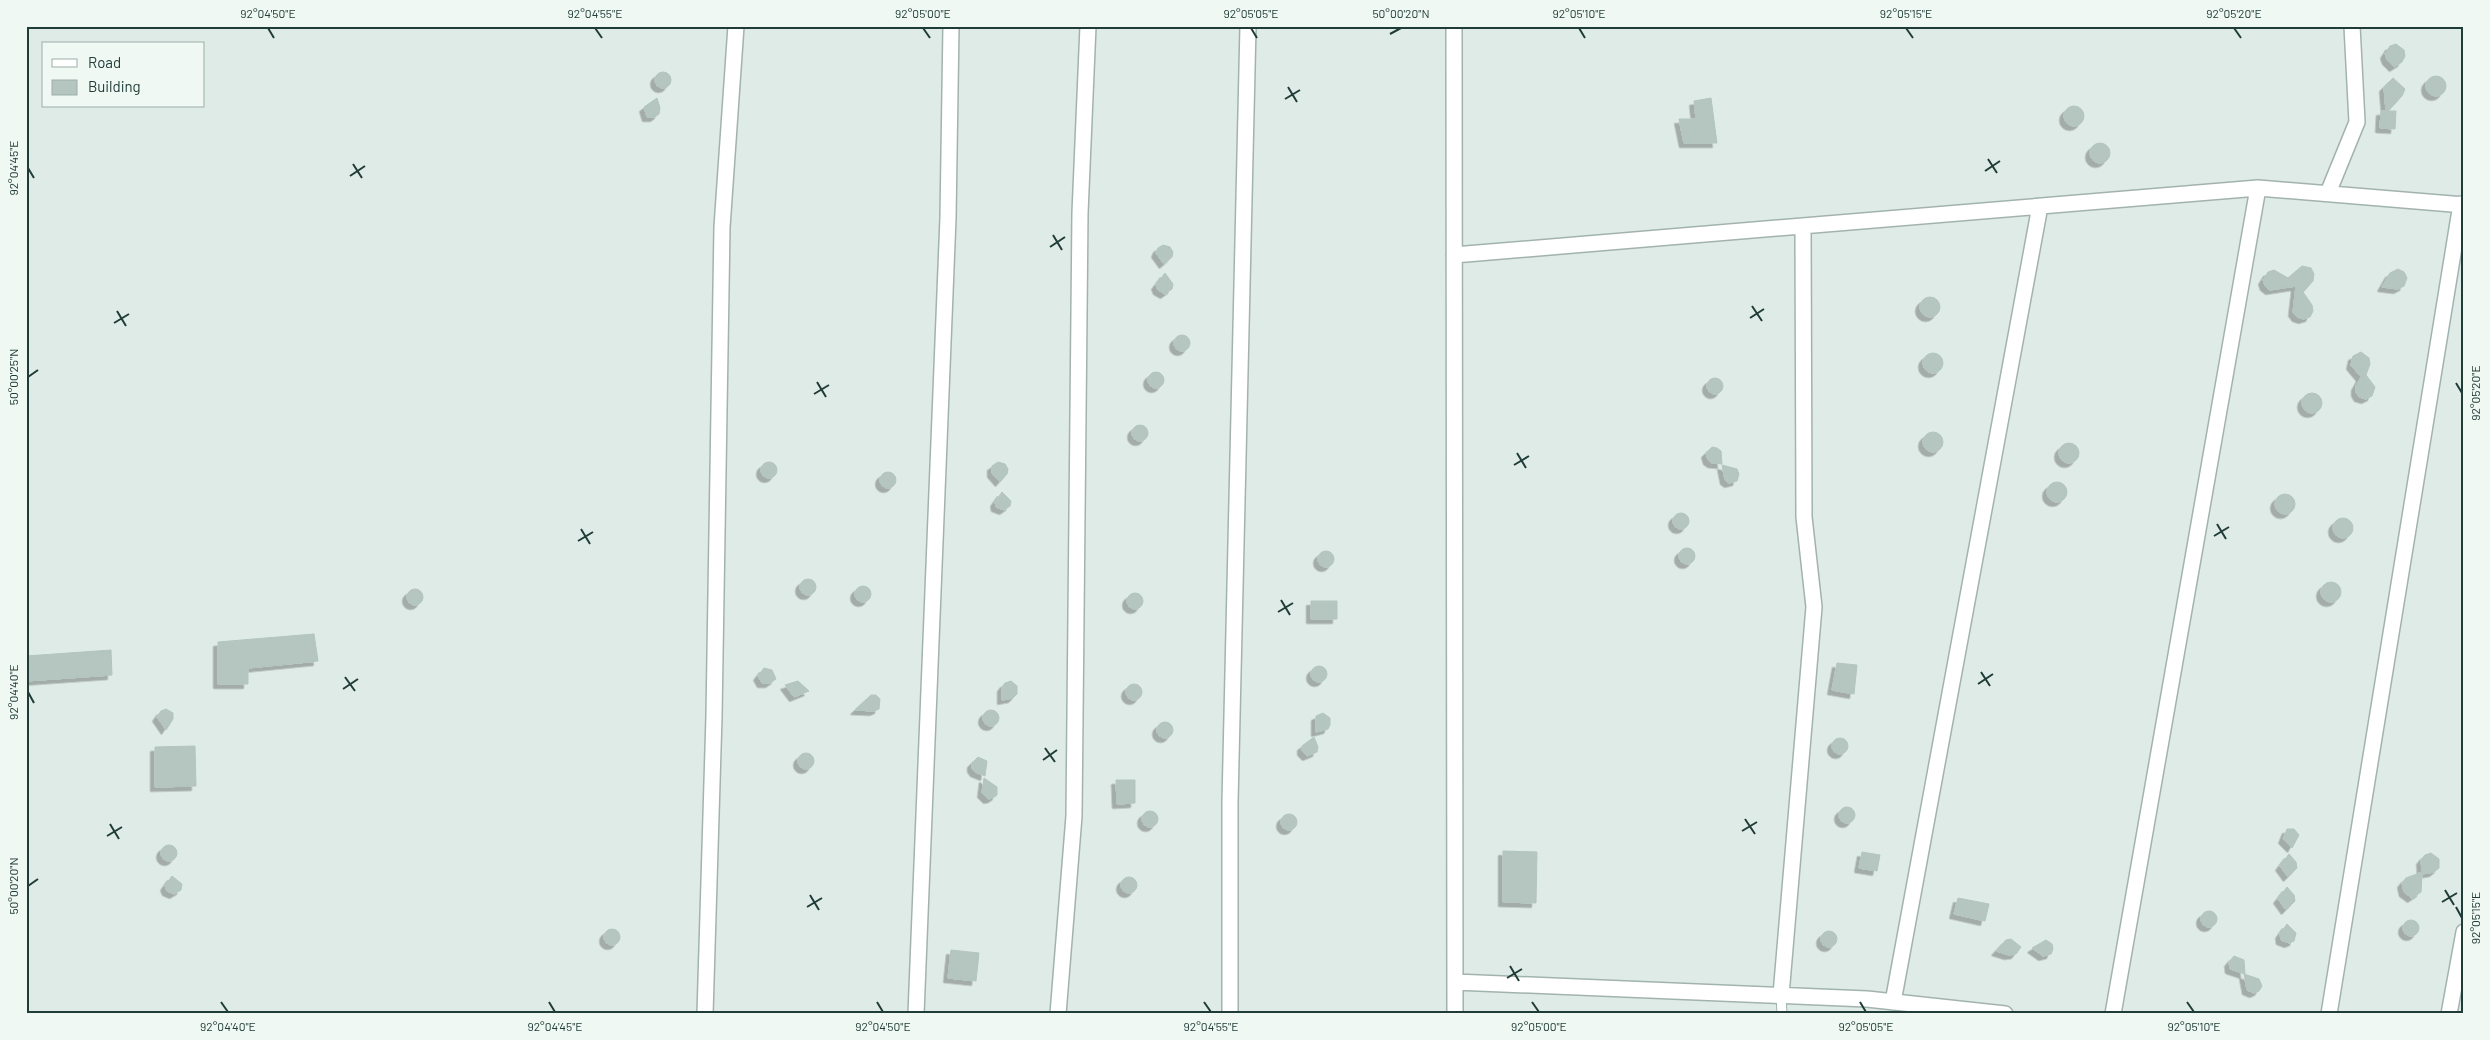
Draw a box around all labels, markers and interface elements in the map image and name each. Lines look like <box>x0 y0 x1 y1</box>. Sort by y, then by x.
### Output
text: 92°04'50"E <box>240 6 296 20</box>
text: 92°04'55"E <box>568 6 622 20</box>
text: 92°05'00"E <box>895 6 951 20</box>
text: 92°05'05"E <box>1223 6 1279 20</box>
text: 50°00'20"N <box>1372 6 1430 20</box>
text: 92°05'10"E <box>1552 6 1606 20</box>
text: 92°05'15"E <box>1880 6 1932 20</box>
text: 92°05'20"E <box>2206 6 2262 20</box>
legend <box>42 42 205 108</box>
text: Road <box>88 53 121 71</box>
text: Building <box>88 77 141 95</box>
text: 92°04'45"E <box>6 140 20 196</box>
text: 50°00'25"N <box>6 349 20 405</box>
text: 92°05'20"E <box>2468 365 2482 421</box>
text: 92°04'40"E <box>6 664 20 720</box>
text: 50°00'20"N <box>6 857 20 915</box>
text: 92°05'15"E <box>2468 892 2482 944</box>
text: 92°04'40"E <box>200 1019 256 1033</box>
text: 92°04'45"E <box>527 1019 583 1033</box>
text: 92°04'50"E <box>855 1019 911 1033</box>
text: 92°04'55"E <box>1184 1019 1238 1033</box>
text: 92°05'00"E <box>1511 1019 1567 1033</box>
text: 92°05'05"E <box>1838 1019 1894 1033</box>
text: 92°05'10"E <box>2167 1019 2221 1033</box>

